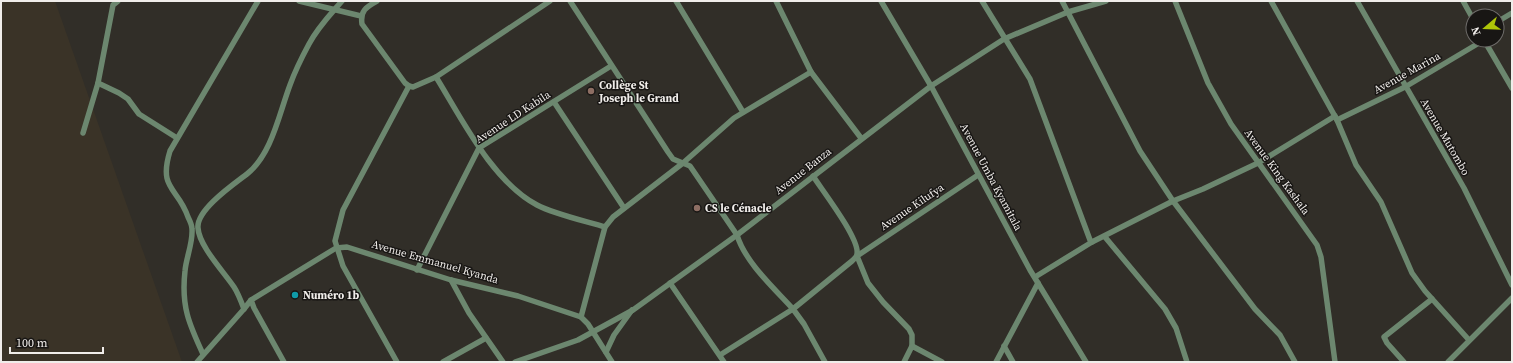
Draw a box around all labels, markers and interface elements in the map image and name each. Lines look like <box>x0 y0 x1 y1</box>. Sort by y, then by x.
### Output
north arrow <box>1465 8 1505 48</box>
text: N <box>1468 25 1484 37</box>
street label: Avenue Marina <box>1371 48 1443 98</box>
place label: Collège St Joseph le Grand <box>598 78 679 106</box>
marker: Collège St Joseph le Grand <box>586 86 596 96</box>
street label: Avenue LD Kabila <box>473 87 554 147</box>
street label: Avenue Mutombo <box>1417 96 1473 178</box>
street label: Avenue Umba Kyamitala <box>956 121 1026 234</box>
street label: Avenue King Kashala <box>1241 126 1313 218</box>
street label: Avenue Banza <box>771 144 835 198</box>
street label: Avenue Kilufya <box>877 180 947 234</box>
place label: CS le Cénacle <box>705 201 772 216</box>
marker: CS le Cénacle <box>692 203 702 213</box>
street label: Avenue Emmanuel Kyanda <box>370 237 500 287</box>
place label: Numéro 1b <box>303 288 359 303</box>
marker: Numéro 1b <box>290 290 300 300</box>
scale bar <box>10 329 103 355</box>
text: 100 m <box>16 335 48 351</box>

